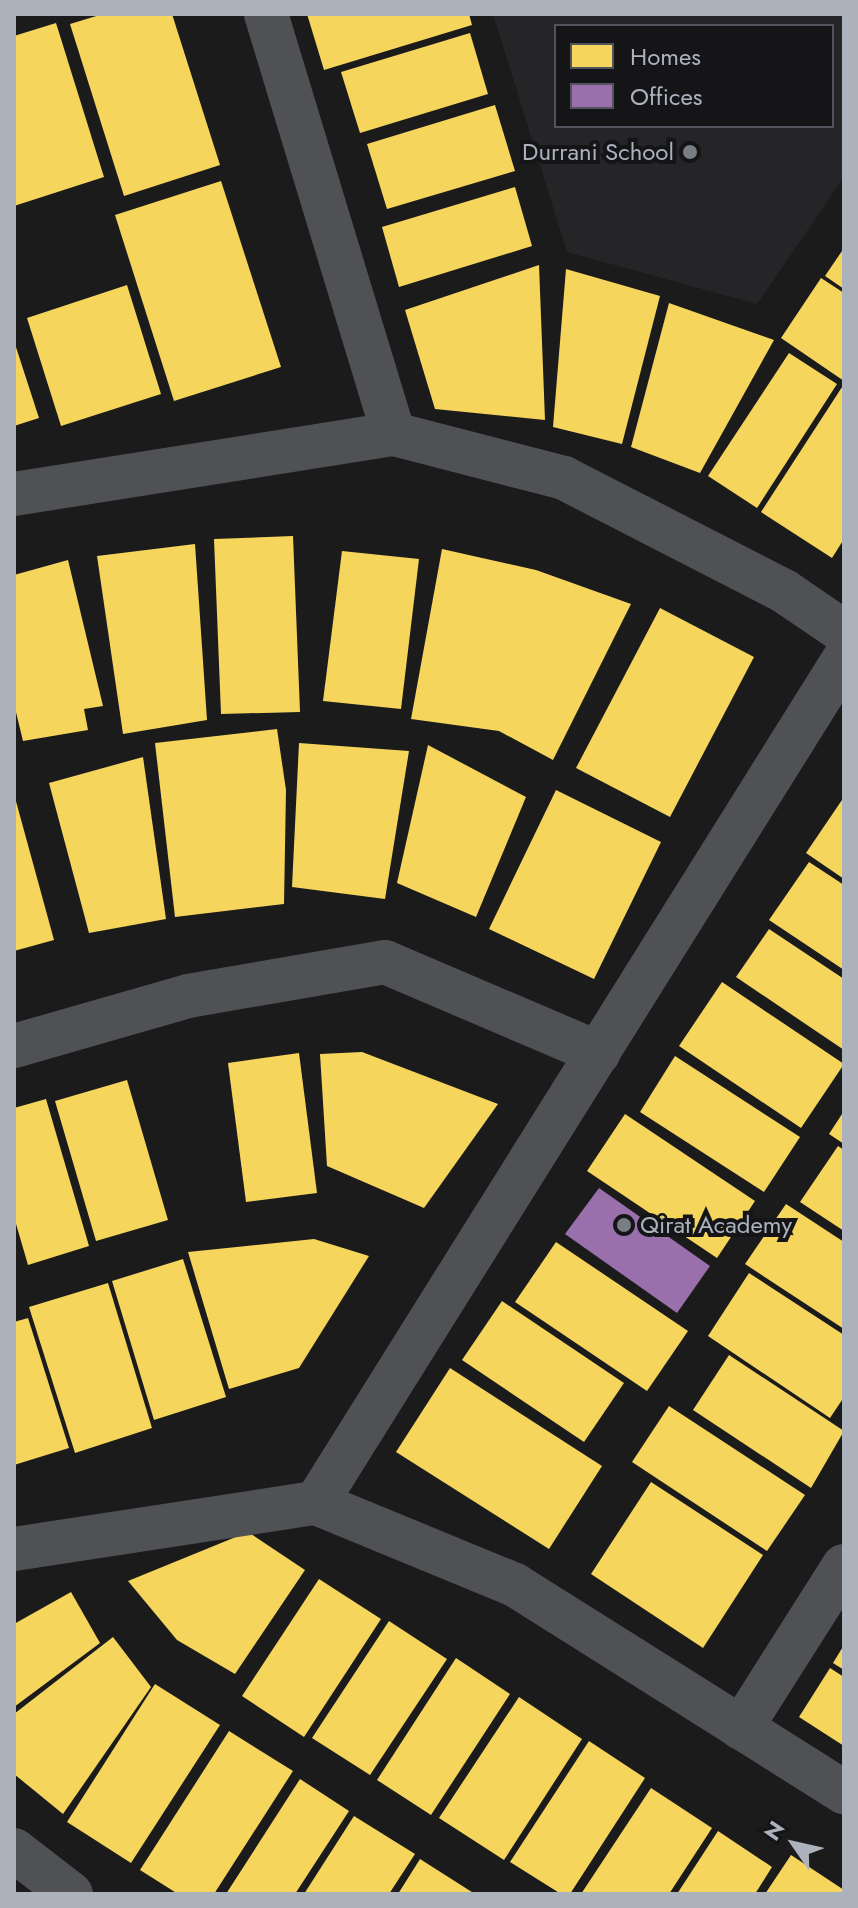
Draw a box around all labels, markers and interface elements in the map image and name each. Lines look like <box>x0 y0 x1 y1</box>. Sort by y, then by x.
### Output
legend <box>554 24 834 128</box>
text: Homes <box>630 39 701 74</box>
text: Offices <box>630 79 702 114</box>
place label: Durrani School <box>522 138 674 166</box>
marker: Durrani School <box>681 143 699 161</box>
place label: Qirat Academy <box>640 1211 792 1239</box>
marker: Qirat Academy <box>615 1216 633 1234</box>
north arrow <box>754 1804 834 1884</box>
text: N <box>756 1814 792 1847</box>

